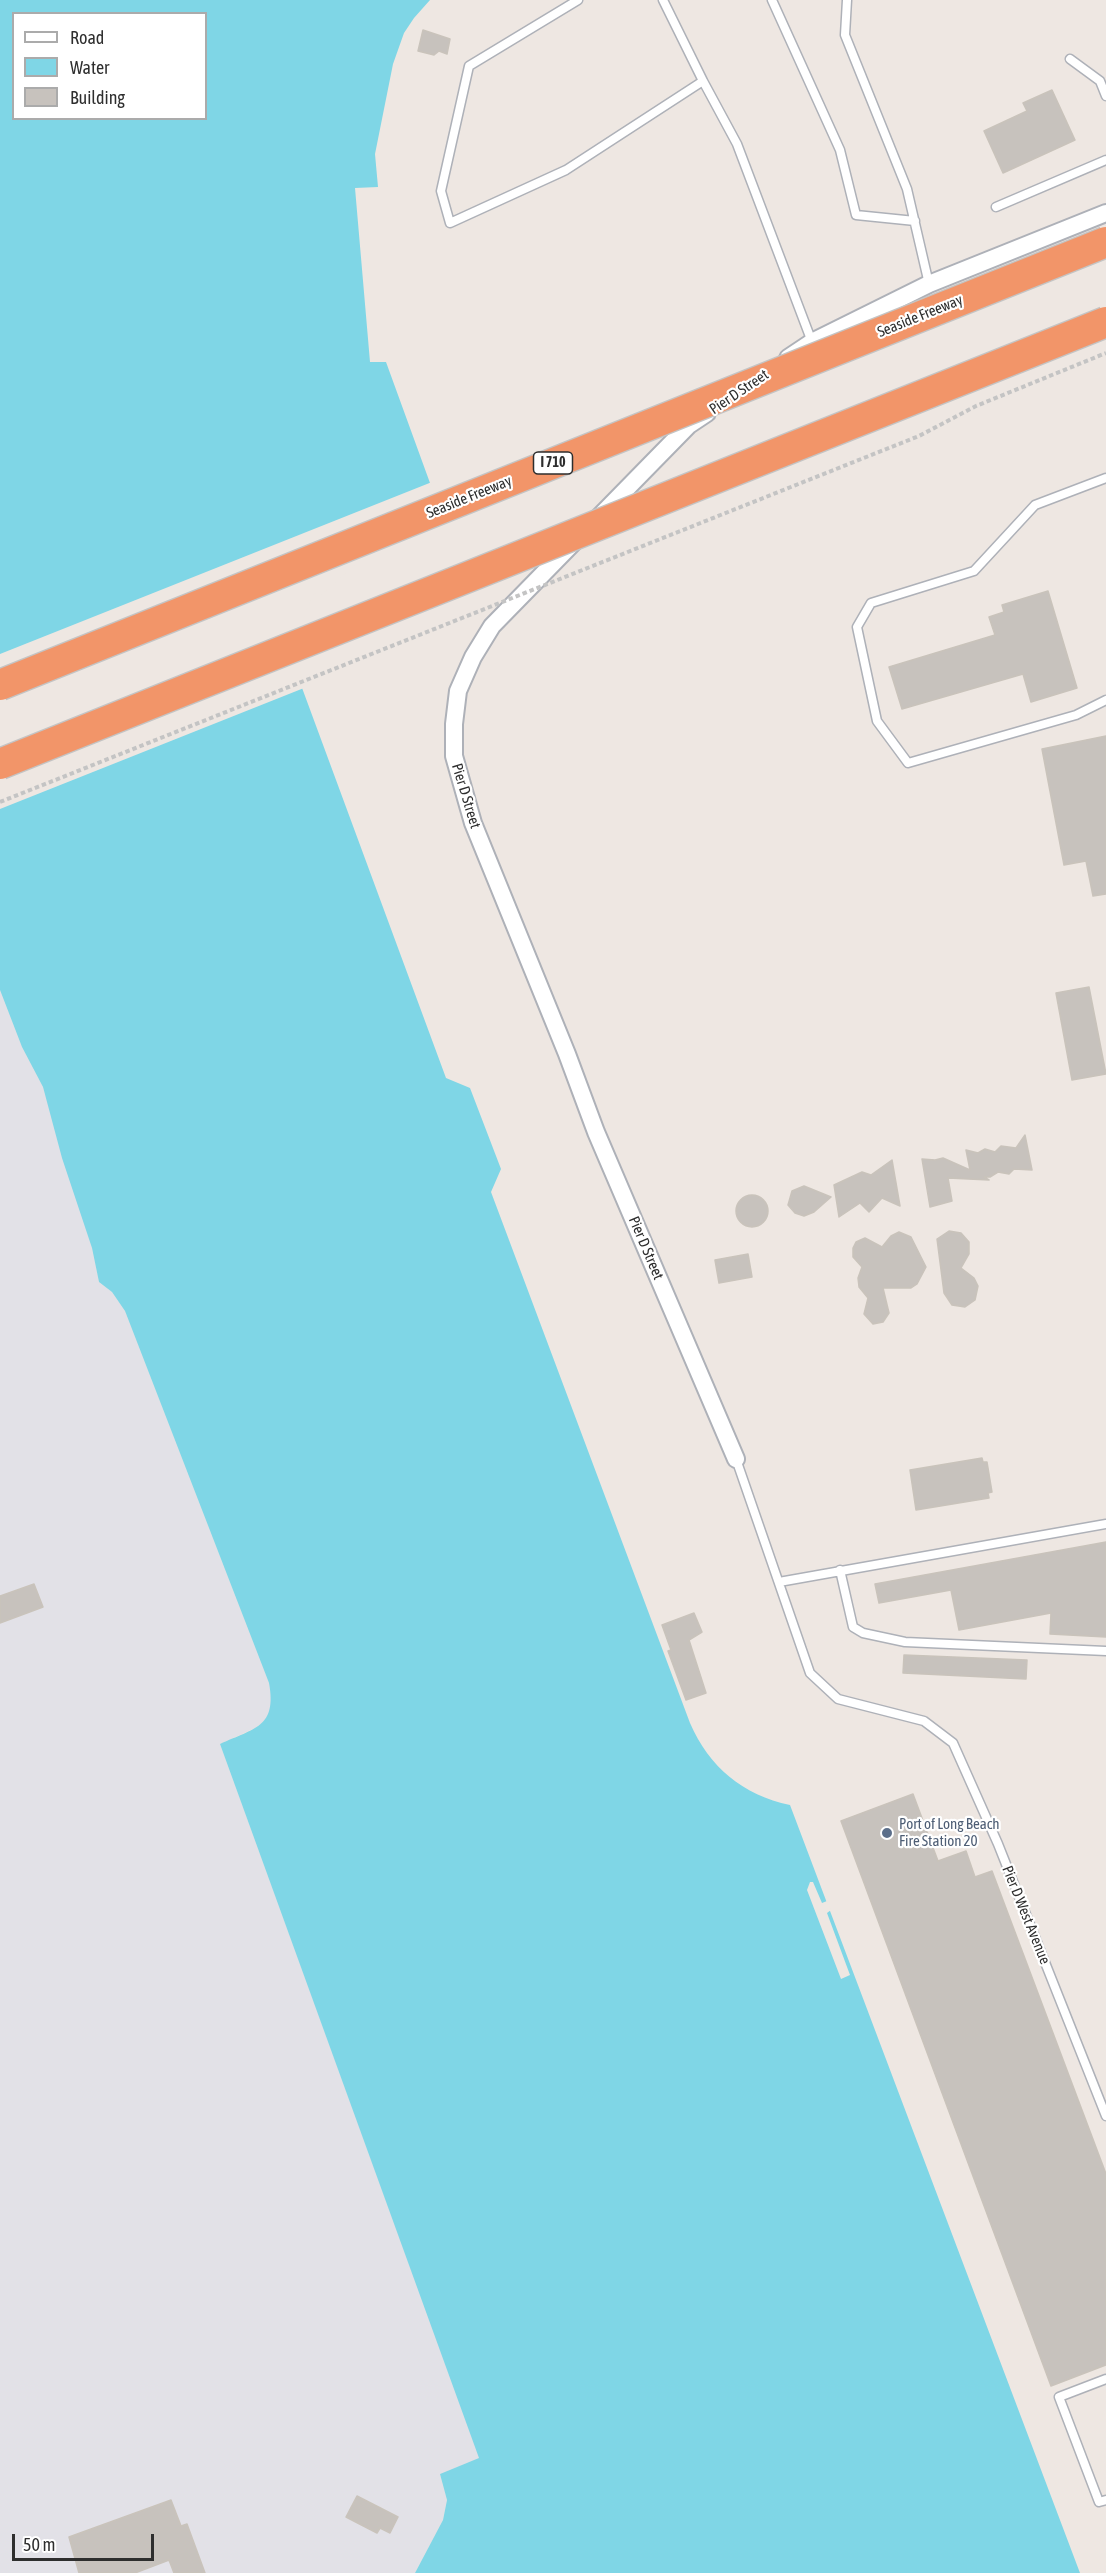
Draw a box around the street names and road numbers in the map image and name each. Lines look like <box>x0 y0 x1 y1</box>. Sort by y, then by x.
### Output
street label: Seaside Freeway <box>875 291 965 341</box>
street label: Pier D Street <box>706 366 772 418</box>
road number: I 710 <box>534 452 572 474</box>
street label: Seaside Freeway <box>424 472 514 522</box>
street label: Pier D Street <box>448 761 484 831</box>
street label: Pier D Street <box>625 1214 667 1282</box>
street label: Pier D West Avenue <box>998 1863 1054 1967</box>

